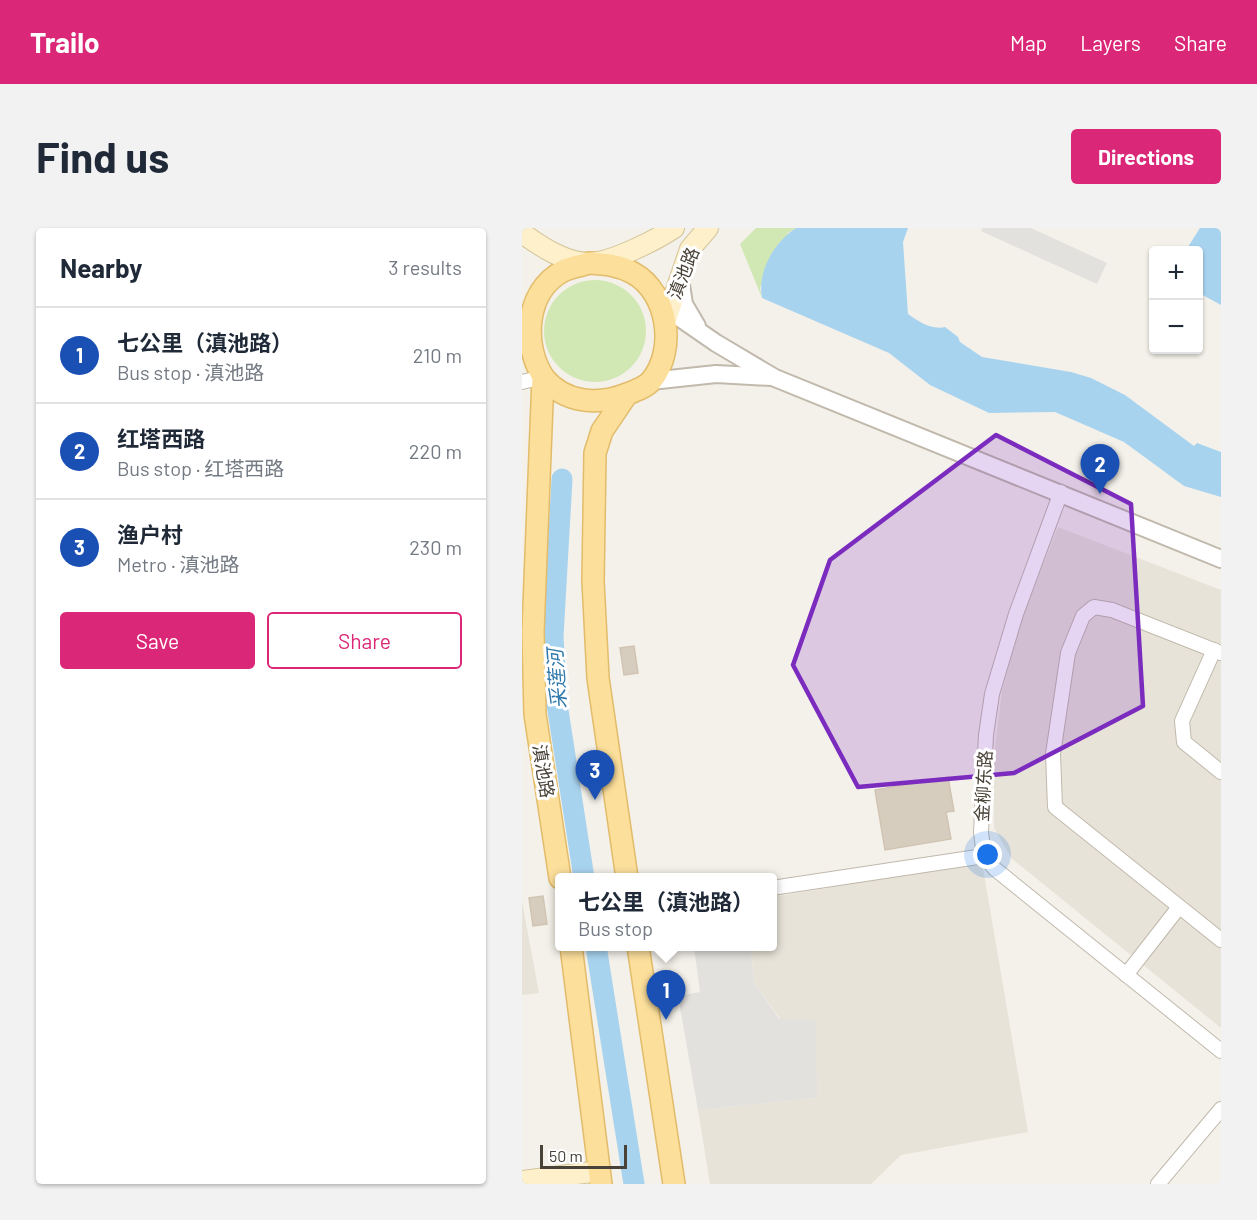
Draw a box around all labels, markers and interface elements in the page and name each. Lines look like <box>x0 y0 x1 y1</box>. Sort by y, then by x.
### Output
text: Trailo <box>30 25 100 59</box>
text: Map <box>1010 30 1047 55</box>
text: Layers <box>1080 30 1141 55</box>
text: Share <box>1174 30 1227 55</box>
button: Directions <box>1071 129 1221 184</box>
text: Find us <box>36 131 169 181</box>
street label: 滇池路 <box>663 244 703 302</box>
map controls <box>1149 246 1203 354</box>
button: + <box>1149 246 1203 300</box>
text: Nearby <box>60 252 142 283</box>
text: 3 results <box>388 255 462 279</box>
button: − <box>1149 300 1203 354</box>
text: 七公里（滇池路） <box>117 329 293 355</box>
text: 1 <box>76 343 83 367</box>
text: 210 m <box>413 343 462 367</box>
text: Bus stop · 滇池路 <box>117 360 264 384</box>
text: 红塔西路 <box>117 425 205 451</box>
text: 2 <box>74 439 85 463</box>
text: 220 m <box>409 439 462 463</box>
pin: 2 <box>1080 444 1120 494</box>
text: Bus stop · 红塔西路 <box>117 456 284 480</box>
text: 渔户村 <box>117 521 183 547</box>
text: 3 <box>74 535 85 559</box>
text: 230 m <box>409 535 462 559</box>
text: Metro · 滇池路 <box>117 552 239 576</box>
button: Save <box>60 612 255 669</box>
button: Share <box>267 612 462 669</box>
water label: 采莲河 <box>542 644 570 710</box>
street label: 滇池路 <box>529 743 559 799</box>
street label: 金柳东路 <box>970 749 996 823</box>
pin: 3 <box>576 750 614 800</box>
your location <box>973 840 1002 869</box>
popup <box>555 873 777 951</box>
text: 七公里（滇池路） <box>578 888 754 914</box>
text: Bus stop <box>578 916 653 940</box>
pin: 1 <box>646 970 686 1020</box>
scale bar <box>540 1142 627 1170</box>
text: 50 m <box>549 1146 583 1165</box>

